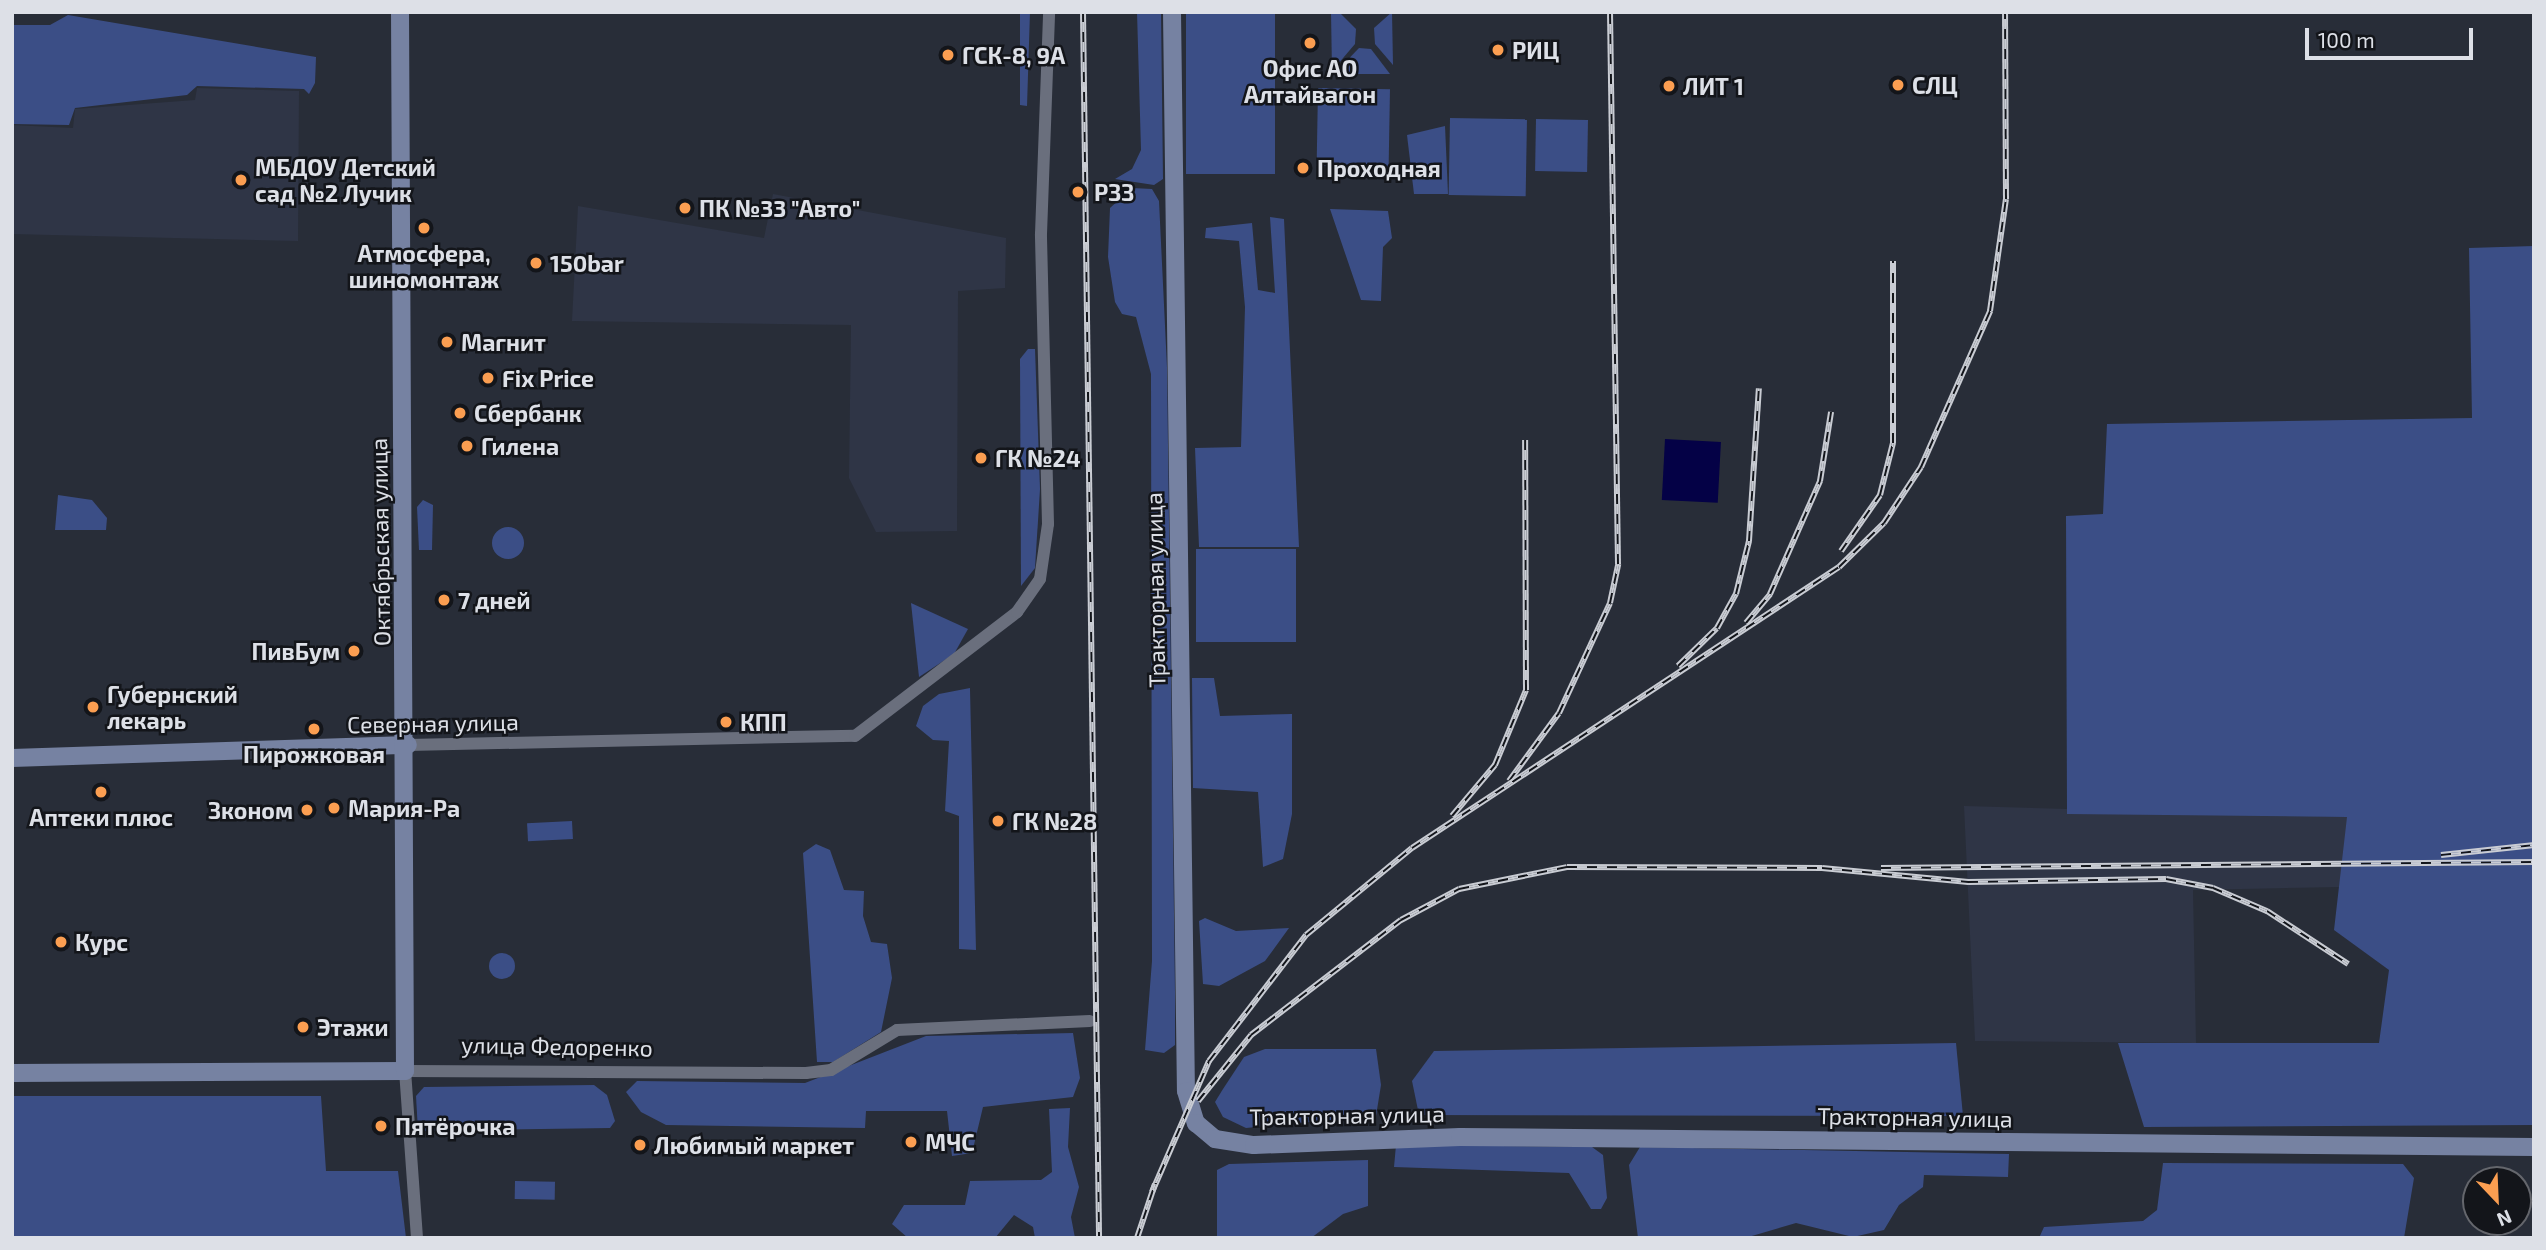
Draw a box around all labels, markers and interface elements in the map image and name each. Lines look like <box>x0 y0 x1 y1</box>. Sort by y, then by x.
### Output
scale bar <box>2308 14 2476 58</box>
text: 100 m <box>2318 27 2375 52</box>
marker: Офис АО Алтайвагон <box>1302 35 1318 51</box>
place label: РИЦ <box>1512 36 1559 64</box>
place label: ГСК-8, 9А <box>962 41 1065 69</box>
marker: РИЦ <box>1490 42 1506 58</box>
marker: ГСК-8, 9А <box>940 47 956 63</box>
place label: Офис АО Алтайвагон <box>1244 54 1376 108</box>
place label: СЛЦ <box>1912 71 1958 99</box>
place label: ЛИТ 1 <box>1683 72 1744 100</box>
marker: СЛЦ <box>1890 77 1906 93</box>
marker: ЛИТ 1 <box>1661 78 1677 94</box>
place label: МБДОУ Детский сад №2 Лучик <box>255 153 436 207</box>
place label: Проходная <box>1317 154 1441 182</box>
marker: Проходная <box>1295 160 1311 176</box>
marker: МБДОУ Детский сад №2 Лучик <box>233 172 249 188</box>
place label: РЗЗ <box>1094 178 1134 206</box>
marker: РЗЗ <box>1068 182 1088 202</box>
place label: ПК №33 "Авто" <box>699 194 861 222</box>
marker: ПК №33 "Авто" <box>677 200 693 216</box>
marker: Атмосфера, шиномонтаж <box>416 220 432 236</box>
place label: Атмосфера, шиномонтаж <box>349 239 499 293</box>
place label: 150bar <box>550 249 624 277</box>
marker: 150bar <box>528 255 544 271</box>
place label: Магнит <box>461 328 546 356</box>
marker: Магнит <box>439 334 455 350</box>
place label: Fix Price <box>502 364 594 392</box>
marker: Fix Price <box>480 370 496 386</box>
place label: Сбербанк <box>474 399 582 427</box>
marker: Сбербанк <box>452 405 468 421</box>
place label: Гилена <box>481 432 559 460</box>
street label: Октябрьская улица <box>364 438 396 646</box>
marker: Гилена <box>459 438 475 454</box>
place label: ГК №24 <box>995 444 1081 472</box>
marker: ГК №24 <box>973 450 989 466</box>
street label: Тракторная улица <box>1139 492 1171 688</box>
place label: 7 дней <box>458 586 531 614</box>
marker: 7 дней <box>436 592 452 608</box>
place label: ПивБум <box>251 637 340 665</box>
marker: ПивБум <box>346 643 362 659</box>
place label: Губернский лекарь <box>107 680 238 734</box>
marker: Губернский лекарь <box>85 699 101 715</box>
street label: Северная улица <box>347 708 519 738</box>
place label: КПП <box>740 708 787 736</box>
marker: КПП <box>718 714 734 730</box>
marker: Пирожковая <box>306 721 322 737</box>
place label: Пирожковая <box>243 740 385 768</box>
marker: Аптеки плюс <box>93 784 109 800</box>
place label: Мария-Ра <box>348 794 460 822</box>
place label: Зконом <box>208 796 293 824</box>
marker: Мария-Ра <box>326 800 342 816</box>
marker: Зконом <box>299 802 315 818</box>
place label: Аптеки плюс <box>29 803 173 831</box>
place label: ГК №28 <box>1012 807 1097 835</box>
marker: ГК №28 <box>990 813 1006 829</box>
place label: Курс <box>75 928 128 956</box>
marker: Курс <box>53 934 69 950</box>
place label: Этажи <box>317 1013 389 1041</box>
marker: Этажи <box>295 1019 311 1035</box>
street label: улица Федоренко <box>461 1031 653 1061</box>
street label: Тракторная улица <box>1249 1099 1445 1131</box>
street label: Тракторная улица <box>1817 1101 2013 1133</box>
place label: Пятёрочка <box>395 1112 515 1140</box>
marker: Пятёрочка <box>373 1118 389 1134</box>
place label: МЧС <box>925 1128 975 1156</box>
place label: Любимый маркет <box>654 1131 854 1159</box>
marker: МЧС <box>903 1134 919 1150</box>
marker: Любимый маркет <box>632 1137 648 1153</box>
north arrow <box>2462 1166 2532 1236</box>
text: N <box>2494 1206 2515 1232</box>

